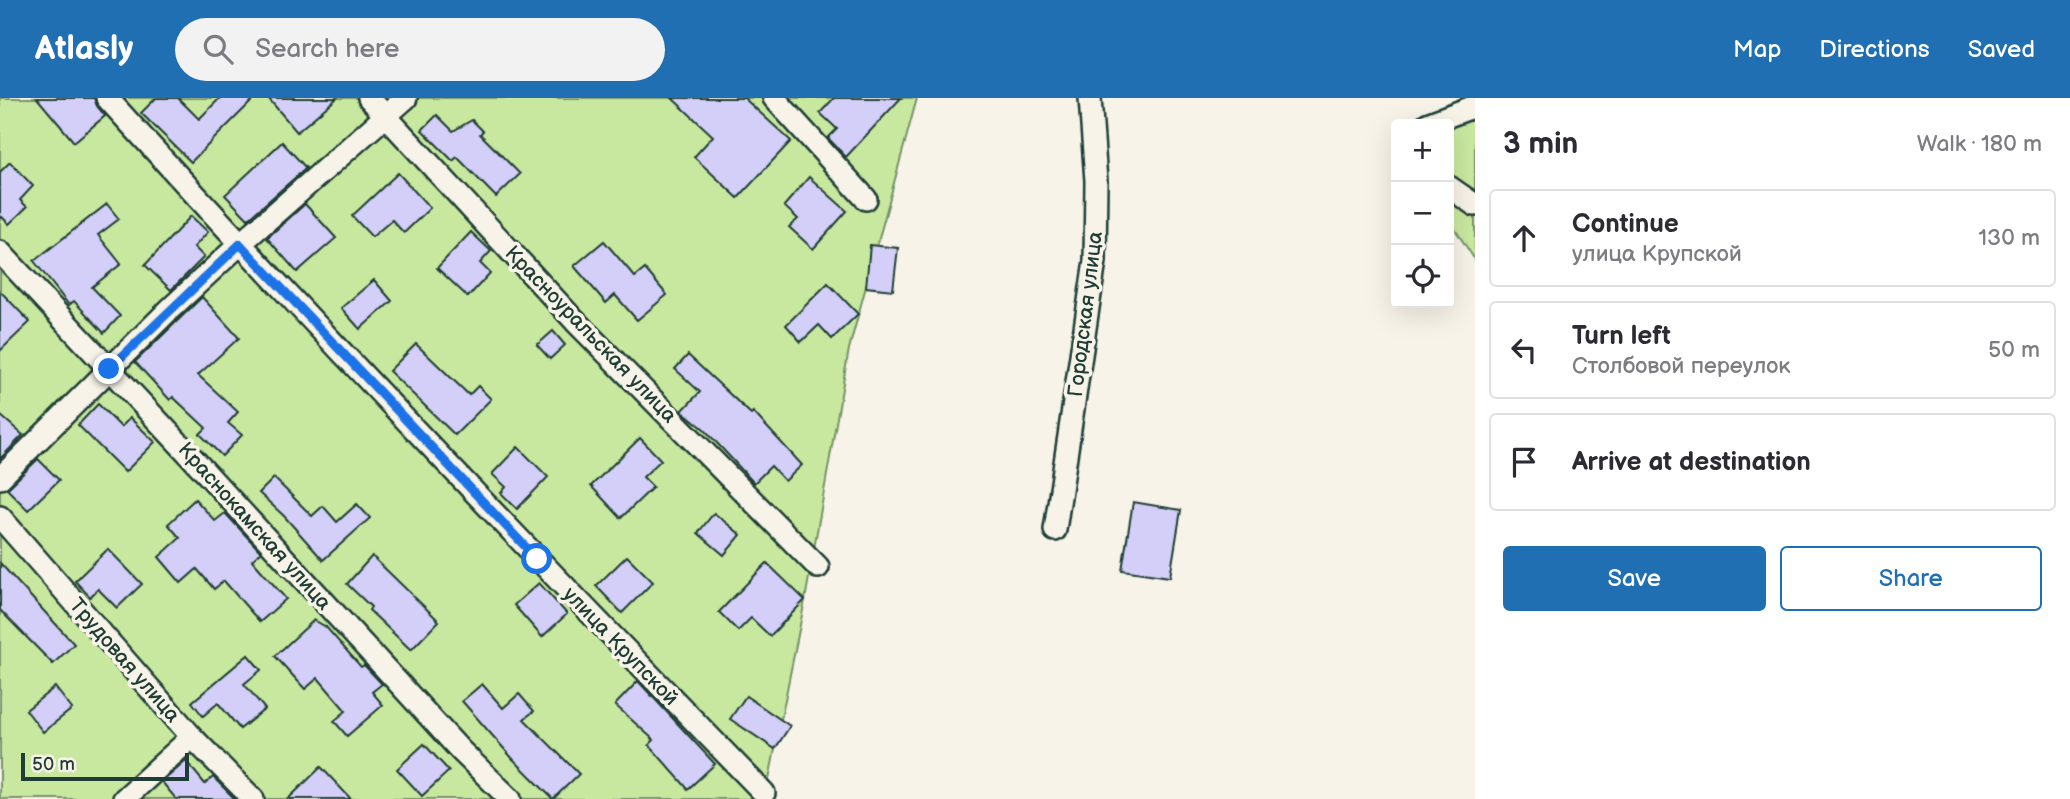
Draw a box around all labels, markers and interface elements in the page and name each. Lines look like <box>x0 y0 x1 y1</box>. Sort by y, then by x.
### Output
search box <box>175 18 665 81</box>
text: Atlasly <box>35 29 133 69</box>
icon: search <box>199 30 237 68</box>
text: Search here <box>255 34 399 65</box>
text: Map <box>1733 35 1781 64</box>
text: Directions <box>1819 35 1930 64</box>
text: Saved <box>1968 35 2035 64</box>
map controls <box>1391 119 1454 308</box>
button: + <box>1391 119 1454 182</box>
text: 3 min <box>1503 126 1578 162</box>
text: Walk · 180 m <box>1917 130 2042 158</box>
button: − <box>1391 182 1454 245</box>
text: Continue <box>1572 209 1679 240</box>
icon: ahead <box>1505 219 1543 257</box>
text: 130 m <box>1978 224 2040 252</box>
street label: Городская улица <box>1063 229 1108 398</box>
text: улица Крупской <box>1572 240 1742 268</box>
street label: Красноуральская улица <box>500 241 682 428</box>
button: locate <box>1391 245 1454 308</box>
text: Turn left <box>1572 321 1671 352</box>
icon: left <box>1505 331 1543 369</box>
text: 50 m <box>1988 336 2040 364</box>
text: Столбовой переулок <box>1572 352 1790 380</box>
route end <box>93 353 124 384</box>
street label: Краснокамская улица <box>173 437 337 616</box>
icon: arrive <box>1505 443 1543 481</box>
text: Arrive at destination <box>1572 447 1811 478</box>
route start <box>521 543 552 574</box>
button: Save <box>1503 546 1766 611</box>
button: Share <box>1780 546 2042 611</box>
street label: улица Крупской <box>558 582 684 711</box>
street label: Трудовая улица <box>64 593 186 728</box>
scale bar <box>21 750 189 782</box>
text: 50 m <box>32 753 75 776</box>

